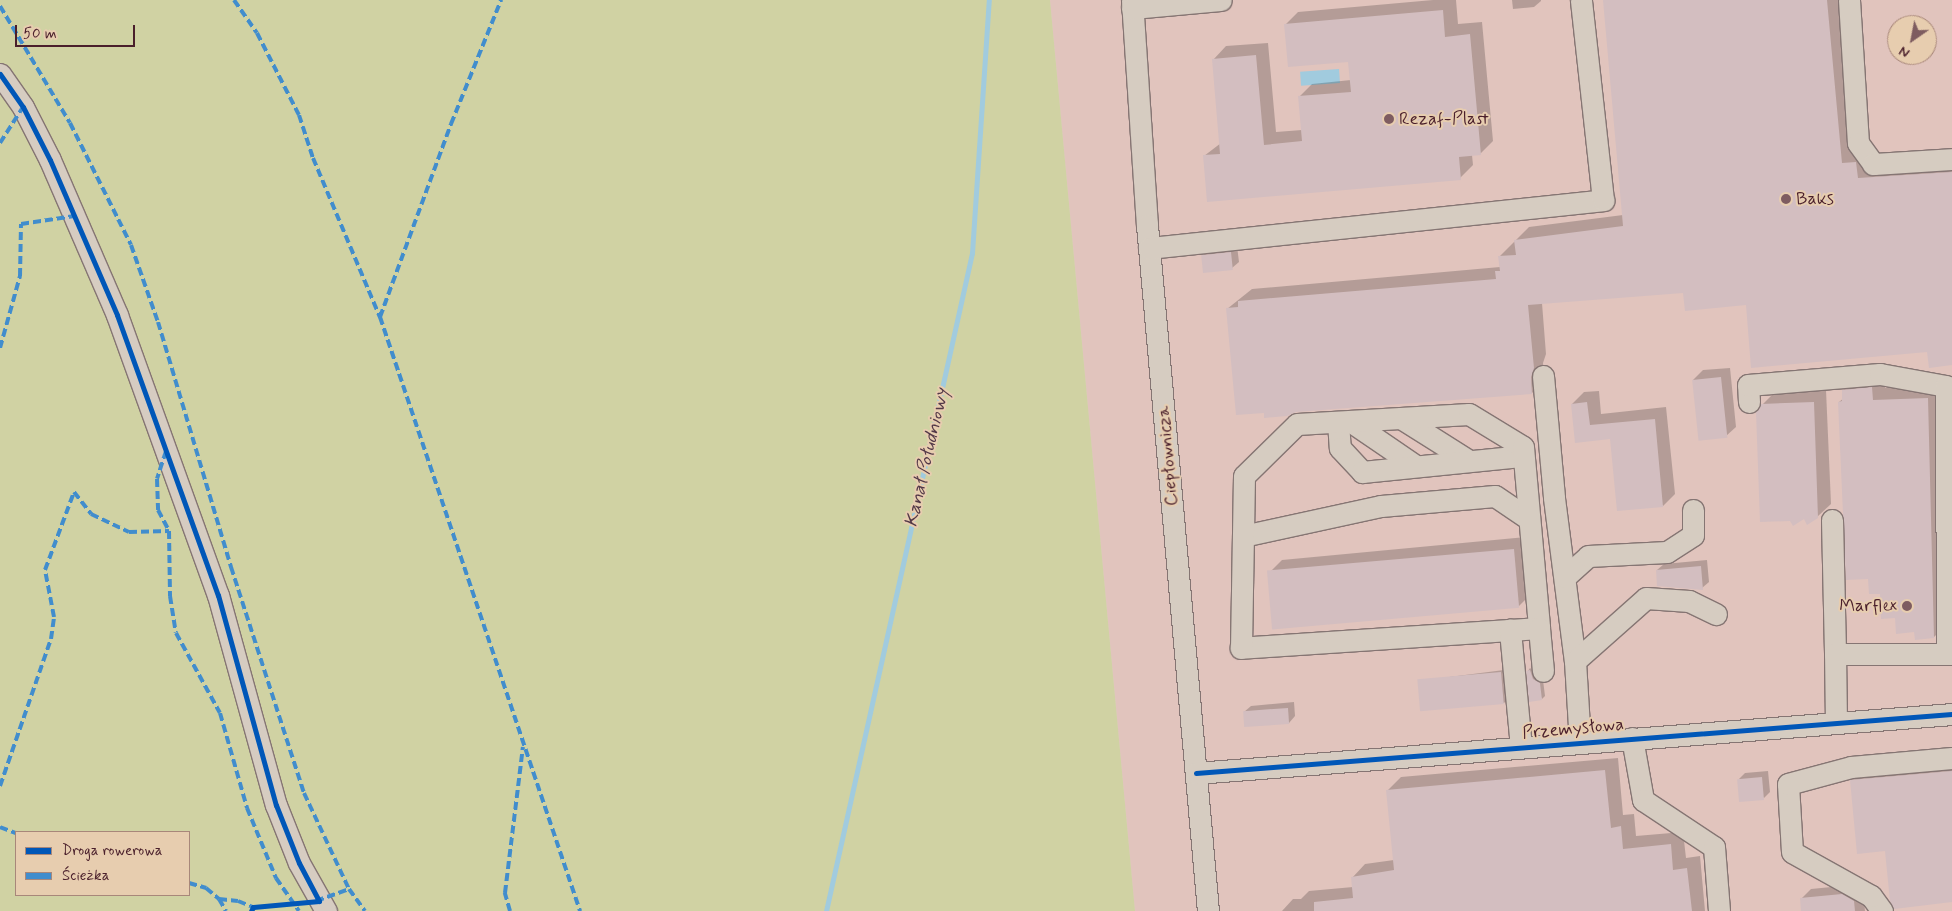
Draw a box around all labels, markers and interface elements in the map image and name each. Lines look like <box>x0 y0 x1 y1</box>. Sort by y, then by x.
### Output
scale bar <box>18 15 138 47</box>
north arrow <box>1887 15 1937 65</box>
text: 50 m <box>23 24 57 44</box>
text: N <box>1896 42 1913 62</box>
place label: Rezaf-Plast <box>1399 108 1489 130</box>
marker: Rezaf-Plast <box>1383 113 1395 125</box>
place label: Baks <box>1796 188 1834 210</box>
marker: Baks <box>1780 193 1792 205</box>
water label: Kanał Południowy <box>900 386 954 530</box>
street label: Ciepłownicza <box>1153 405 1183 507</box>
place label: Marflex <box>1839 595 1897 617</box>
marker: Marflex <box>1901 600 1913 612</box>
street label: Przemysłowa <box>1521 714 1625 744</box>
legend <box>15 831 190 896</box>
text: Droga rowerowa <box>62 841 162 861</box>
text: Ścieżka <box>62 866 109 886</box>

